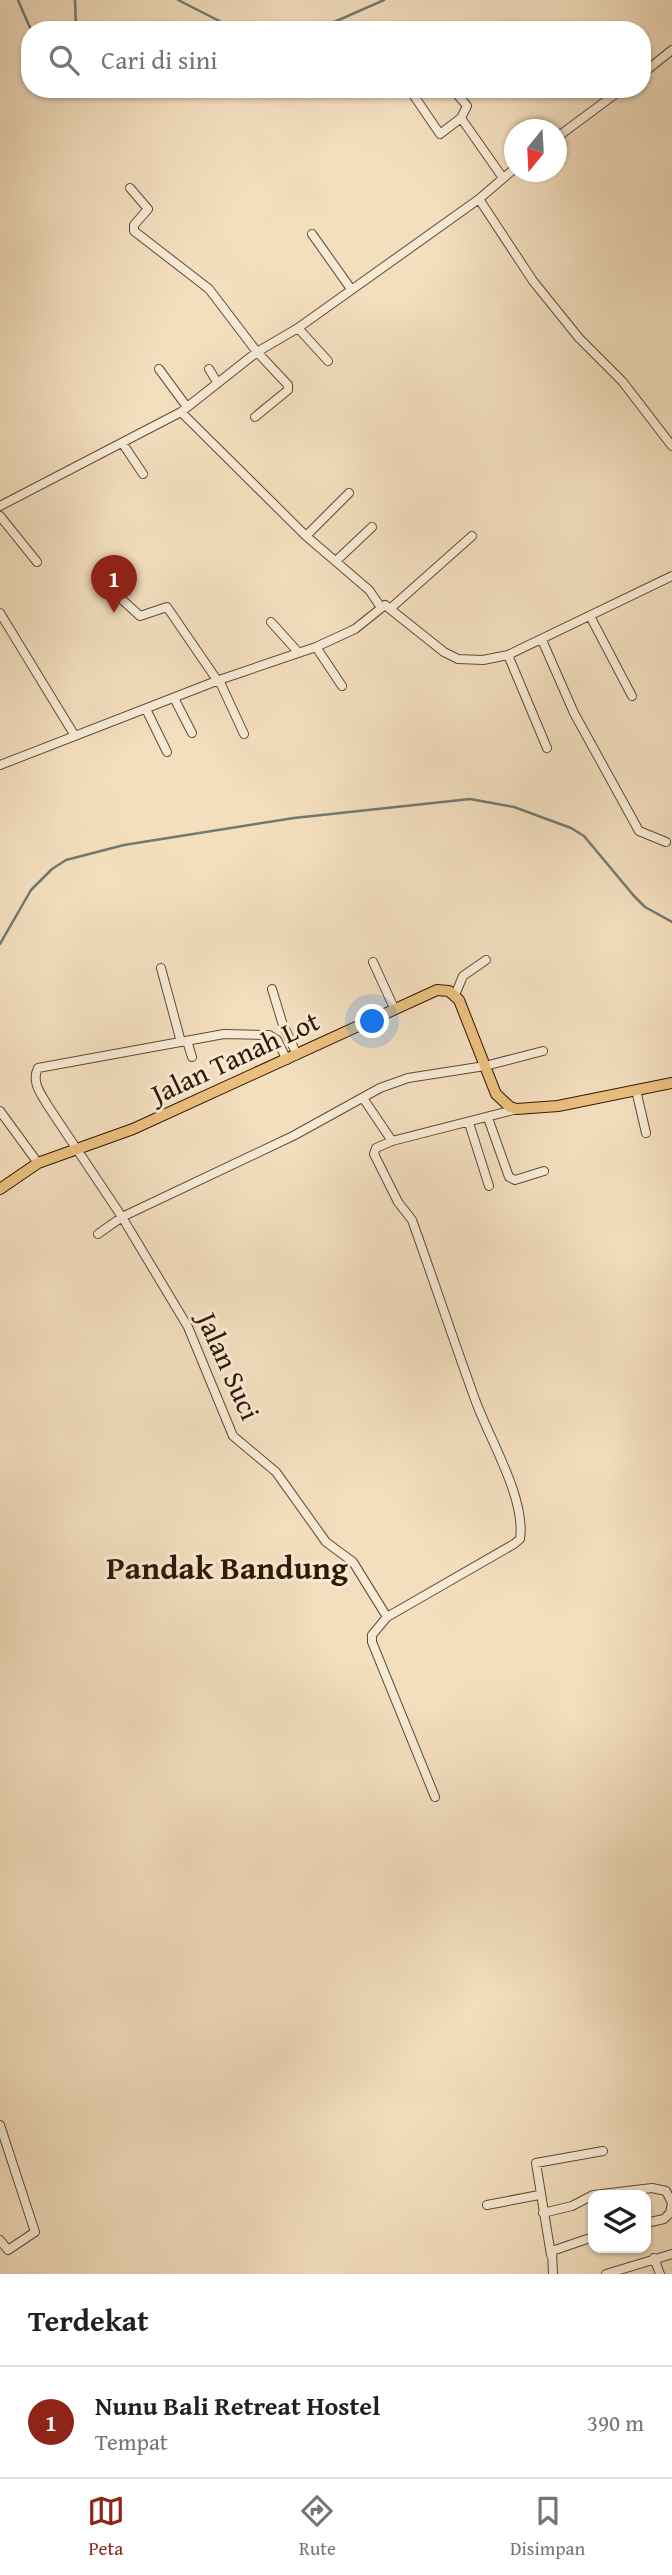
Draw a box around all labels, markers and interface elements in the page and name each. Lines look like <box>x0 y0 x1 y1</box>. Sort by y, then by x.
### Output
search box <box>21 21 651 98</box>
text: Cari di sini <box>101 40 218 79</box>
icon: search <box>45 41 83 79</box>
north arrow <box>504 119 567 182</box>
pin: 1 <box>91 555 137 613</box>
street label: Jalan Tanah Lot <box>141 1000 326 1115</box>
your location <box>355 1004 389 1038</box>
street label: Jalan Suci <box>186 1303 271 1426</box>
district label: Pandak Bandung <box>106 1544 348 1591</box>
map controls <box>588 2190 651 2253</box>
button: layers <box>588 2190 651 2253</box>
text: Terdekat <box>28 2298 148 2342</box>
text: Nunu Bali Retreat Hostel <box>95 2386 380 2425</box>
text: 1 <box>45 2406 57 2439</box>
text: 390 m <box>587 2406 644 2439</box>
text: Tempat <box>95 2425 168 2458</box>
tab: Peta <box>87 2492 125 2562</box>
tab: Rute <box>298 2492 336 2562</box>
tab: Disimpan <box>510 2492 585 2562</box>

